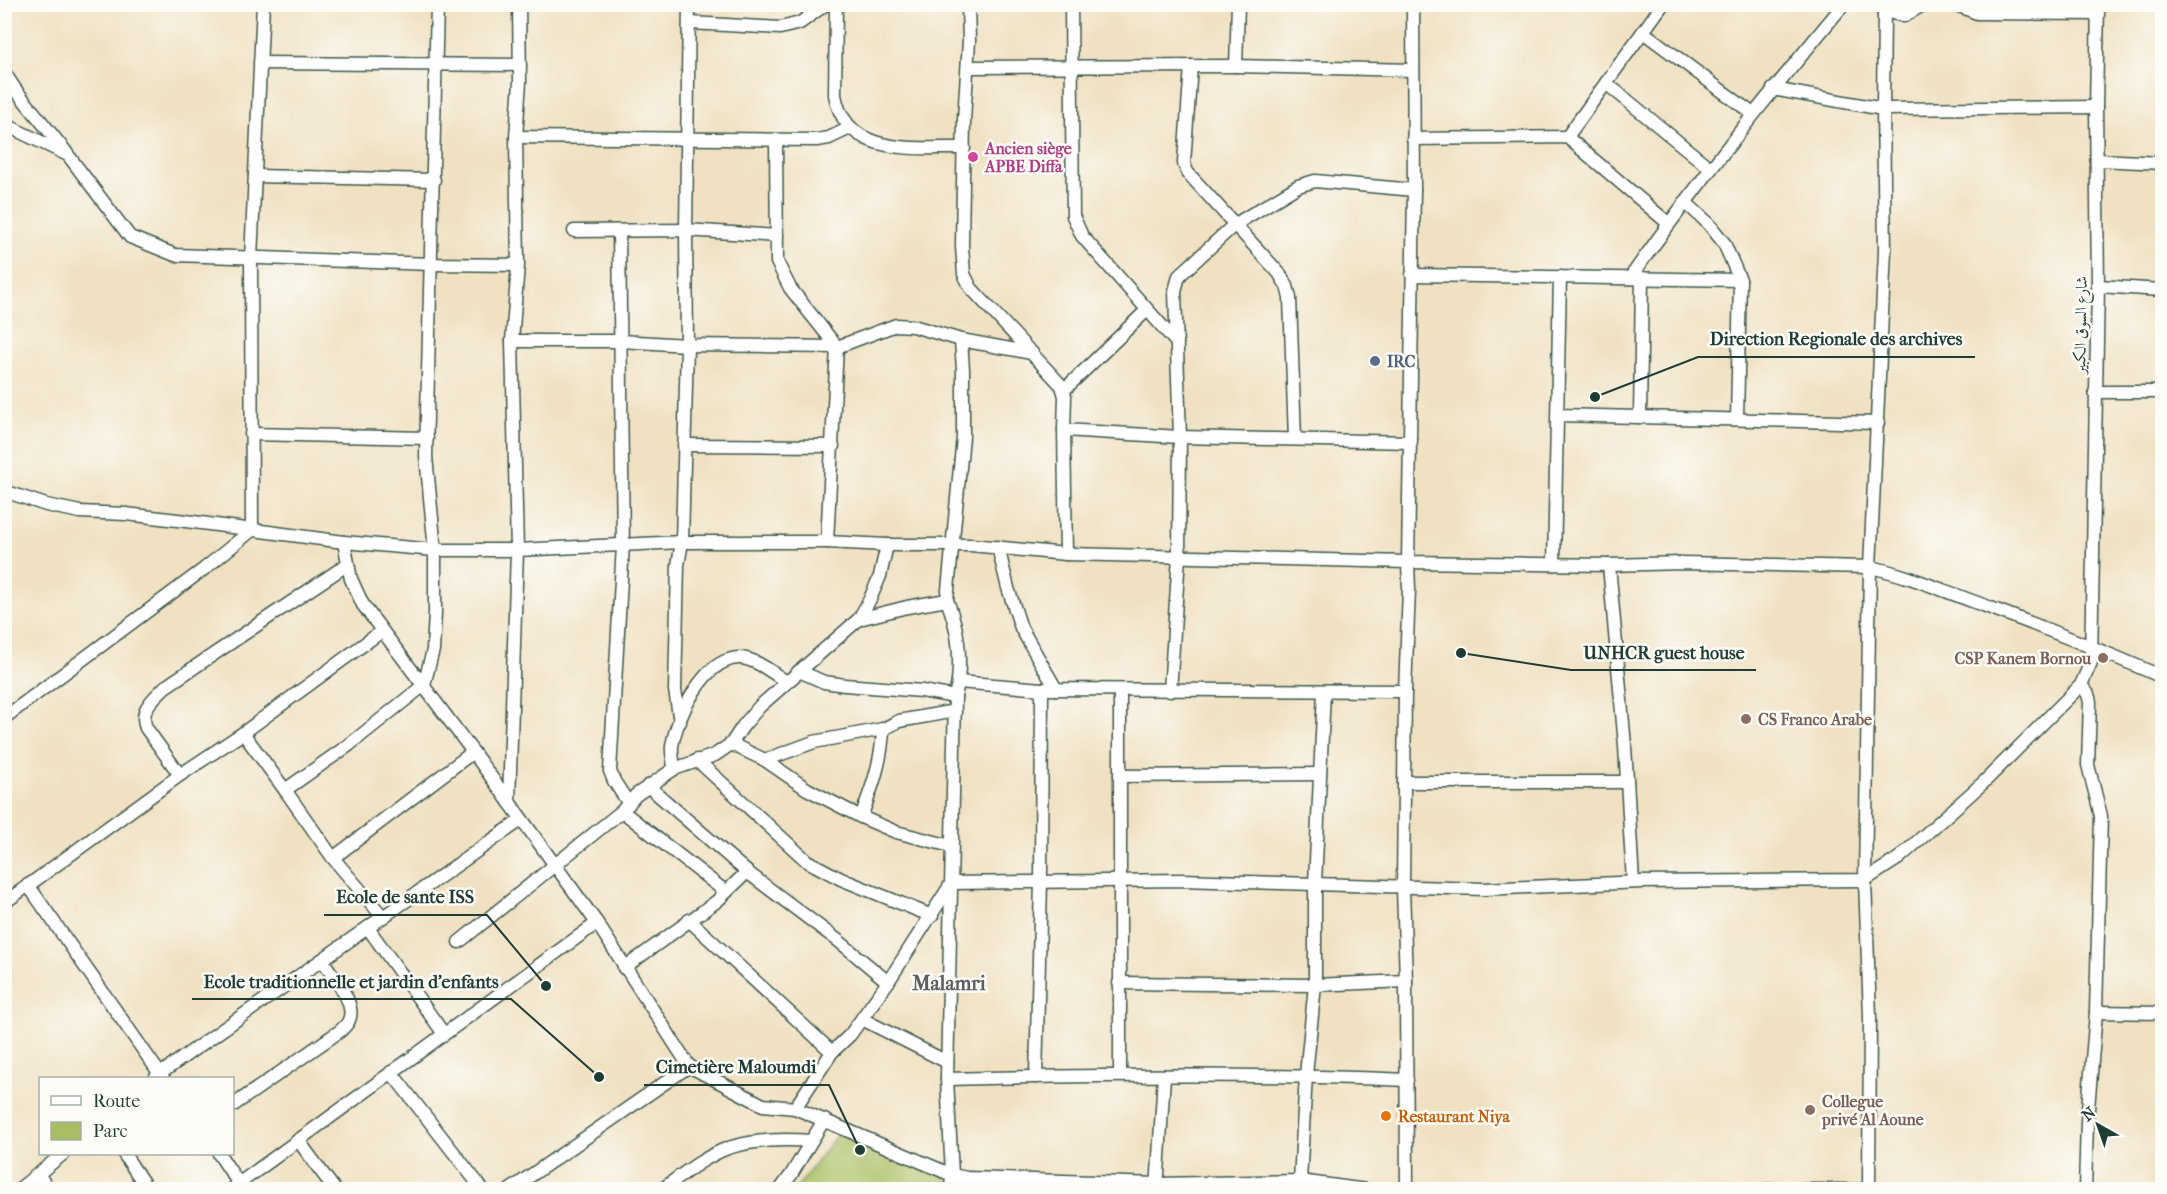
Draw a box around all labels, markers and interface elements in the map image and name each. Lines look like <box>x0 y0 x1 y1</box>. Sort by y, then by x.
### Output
place label: Ancien siège APBE Diffa <box>984 139 1072 176</box>
marker: Ancien siège APBE Diffa <box>966 150 980 164</box>
street label: شارع السوق الكبير <box>2070 276 2095 376</box>
callout: Direction Regionale des archives <box>1698 321 1975 357</box>
text: Direction Regionale des archives <box>1710 329 1963 350</box>
place label: IRC <box>1387 352 1415 371</box>
marker: IRC <box>1368 354 1382 368</box>
callout: UNHCR guest house <box>1571 634 1756 670</box>
text: UNHCR guest house <box>1582 643 1745 664</box>
place label: CSP Kanem Bornou <box>1954 649 2092 668</box>
marker: CSP Kanem Bornou <box>2096 651 2110 665</box>
place label: CS Franco Arabe <box>1758 710 1872 729</box>
marker: CS Franco Arabe <box>1739 712 1753 726</box>
callout: Ecole de sante ISS <box>324 879 487 915</box>
text: Ecole de sante ISS <box>336 887 474 908</box>
callout: Ecole traditionnelle et jardin d'enfants <box>192 963 511 999</box>
text: Ecole traditionnelle et jardin d'enfants <box>203 972 499 993</box>
district label: Malamri <box>911 972 987 995</box>
callout: Cimetière Maloumdi <box>644 1049 829 1085</box>
text: Cimetière Maloumdi <box>656 1057 817 1078</box>
legend <box>39 1077 234 1155</box>
text: Route <box>93 1091 140 1112</box>
place label: Collegue privé Al Aoune <box>1821 1092 1924 1130</box>
north arrow <box>2068 1095 2128 1155</box>
text: N <box>2078 1102 2100 1125</box>
marker: Collegue privé Al Aoune <box>1803 1103 1817 1117</box>
place label: Restaurant Niya <box>1398 1107 1511 1127</box>
marker: Restaurant Niya <box>1379 1109 1393 1123</box>
text: Parc <box>93 1121 128 1142</box>

